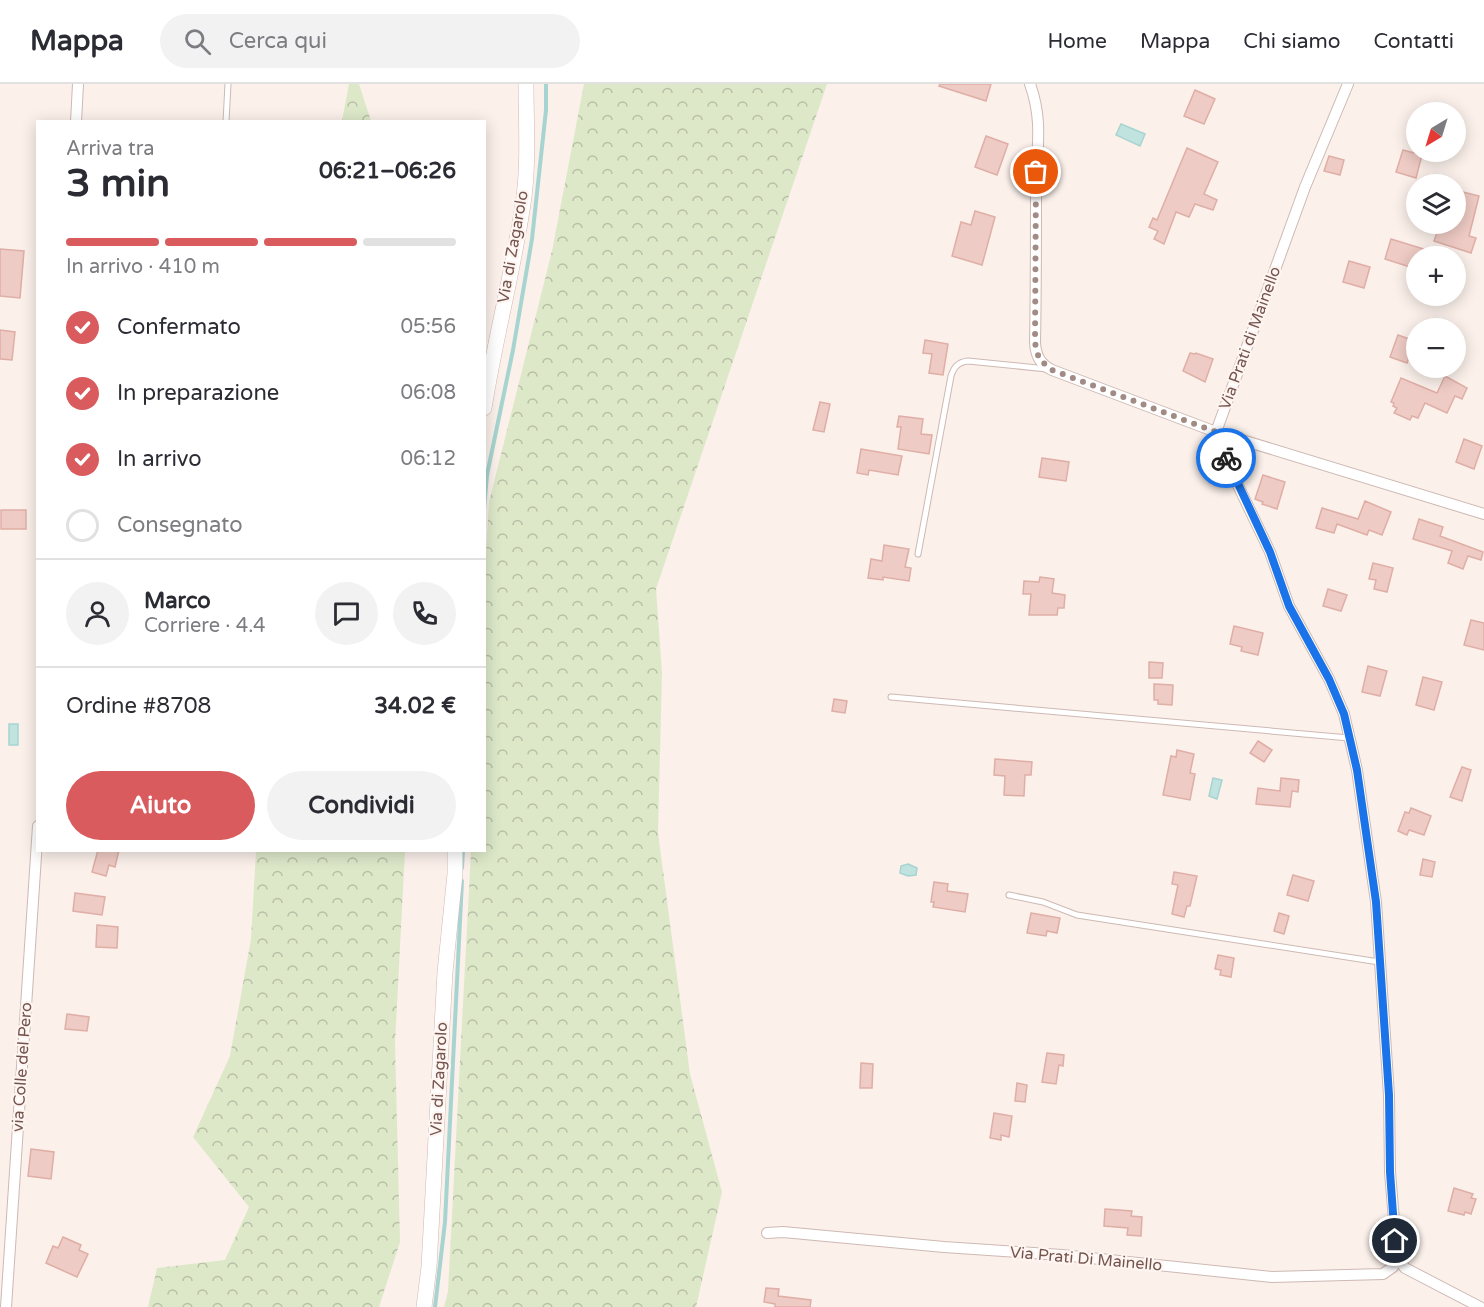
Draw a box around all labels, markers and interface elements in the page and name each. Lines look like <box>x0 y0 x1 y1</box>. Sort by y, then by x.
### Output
search box <box>160 14 580 68</box>
text: Mappa <box>30 24 124 58</box>
icon: search <box>181 25 214 58</box>
text: Cerca qui <box>229 28 327 54</box>
text: Home <box>1047 29 1107 54</box>
text: Mappa <box>1140 29 1210 54</box>
text: Chi siamo <box>1243 29 1341 54</box>
text: Contatti <box>1374 29 1454 54</box>
north arrow <box>1406 102 1466 162</box>
map controls <box>1406 102 1466 378</box>
text: Arriva tra <box>66 137 155 161</box>
pin <box>1010 146 1061 197</box>
icon: bag <box>1019 155 1052 188</box>
text: 06:21–06:26 <box>319 158 456 184</box>
text: 3 min <box>66 160 170 207</box>
button: layers <box>1406 174 1466 234</box>
street label: Via di Zagarolo <box>493 189 533 305</box>
button: + <box>1406 246 1466 306</box>
text: In arrivo · 410 m <box>66 255 220 279</box>
street label: Via Prati di Mainello <box>1215 264 1285 412</box>
icon: check <box>66 311 99 344</box>
text: Confermato <box>117 314 241 340</box>
text: 05:56 <box>401 315 456 339</box>
button: − <box>1406 318 1466 378</box>
icon: check <box>66 377 99 410</box>
text: In preparazione <box>117 380 279 406</box>
text: 06:08 <box>401 381 456 405</box>
courier <box>1196 428 1256 488</box>
icon: bike <box>1210 442 1243 475</box>
icon: check <box>66 443 99 476</box>
text: In arrivo <box>117 446 202 472</box>
text: 06:12 <box>401 447 456 471</box>
text: Consegnato <box>117 512 243 538</box>
button: person <box>66 582 129 645</box>
button: chat <box>315 582 378 645</box>
button: phone <box>393 582 456 645</box>
text: Marco <box>144 588 211 614</box>
text: Corriere · 4.4 <box>144 614 266 638</box>
text: Ordine #8708 <box>66 693 211 719</box>
text: 34.02 € <box>374 693 456 719</box>
button: Aiuto <box>66 771 255 840</box>
button: Condividi <box>267 771 456 840</box>
street label: via Colle del Pero <box>7 1002 37 1132</box>
street label: Via di Zagarolo <box>426 1022 452 1136</box>
pin <box>1369 1215 1420 1266</box>
icon: home <box>1378 1224 1411 1257</box>
street label: Via Prati Di Mainello <box>1009 1242 1163 1276</box>

